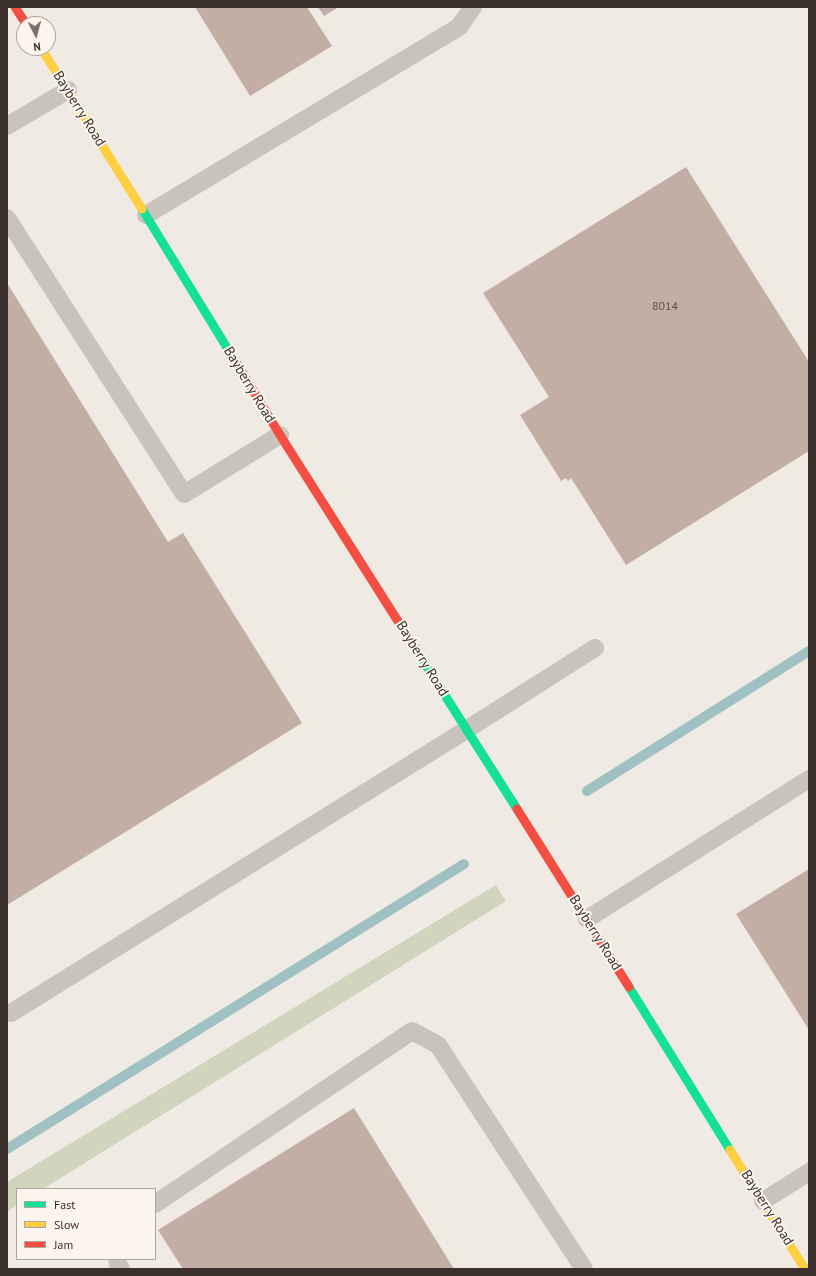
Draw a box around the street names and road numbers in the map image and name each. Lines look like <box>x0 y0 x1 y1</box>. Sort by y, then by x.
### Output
street label: Bayberry Road <box>49 68 109 150</box>
street label: Bayberry Road <box>220 344 278 426</box>
street label: Bayberry Road <box>392 618 452 700</box>
street label: Bayberry Road <box>565 892 625 974</box>
street label: Bayberry Road <box>737 1167 797 1249</box>

